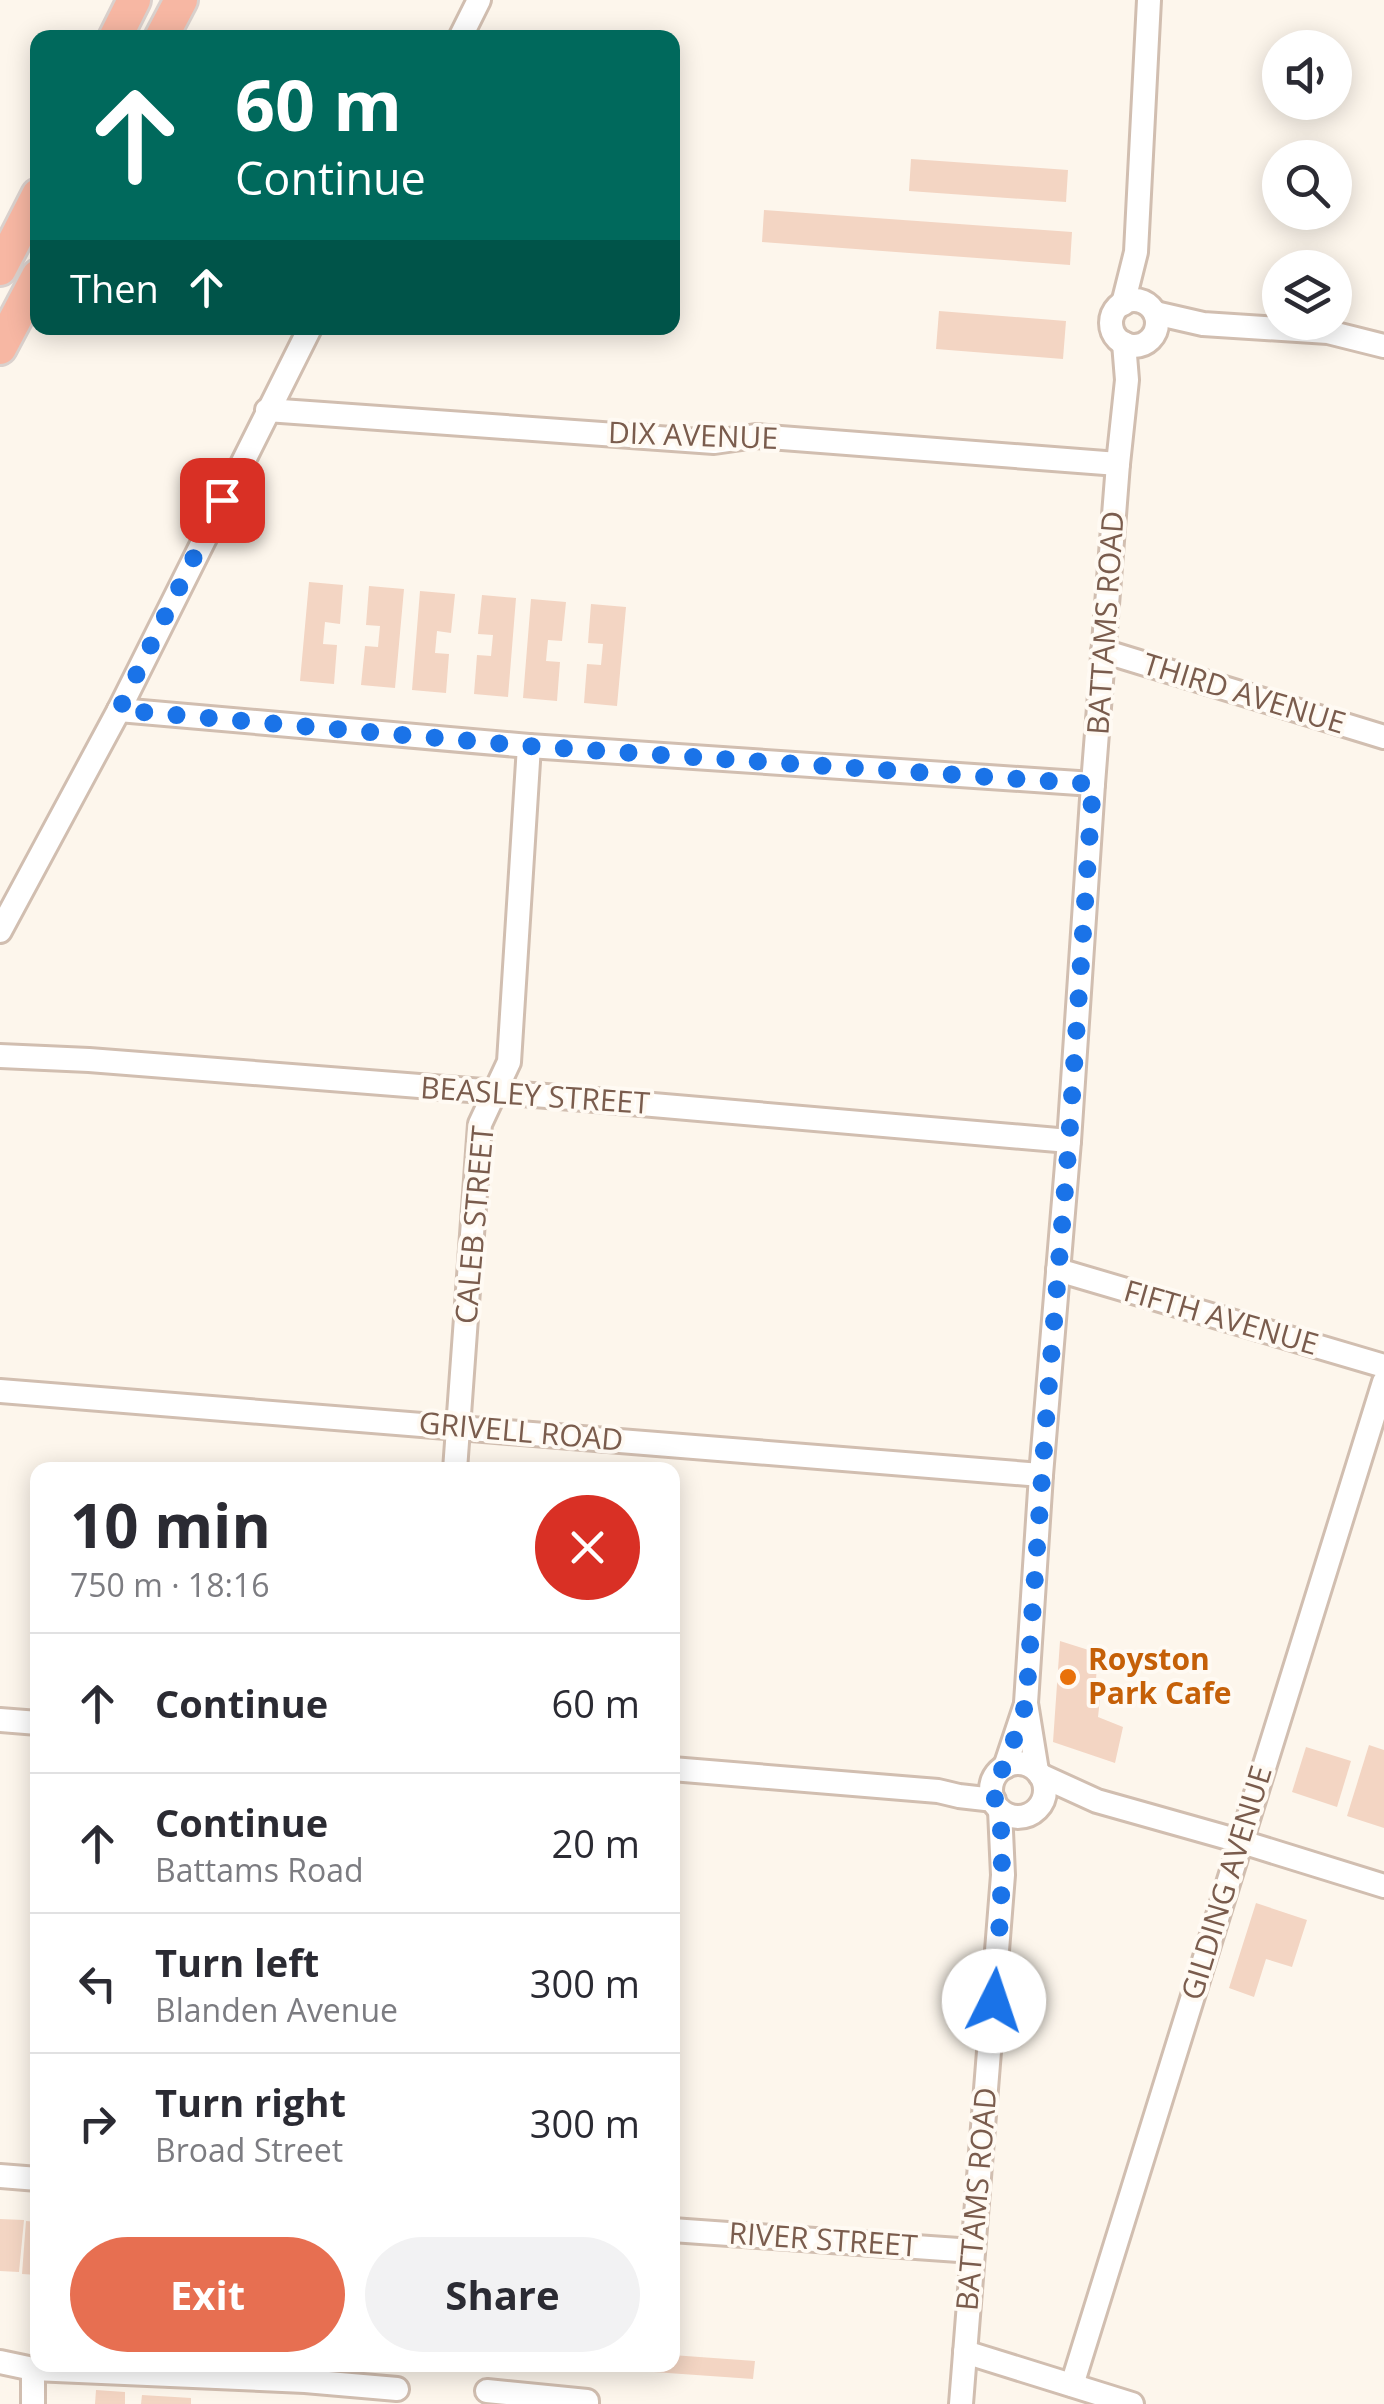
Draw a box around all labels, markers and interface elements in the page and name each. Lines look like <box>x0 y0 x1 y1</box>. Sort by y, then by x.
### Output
map controls <box>1262 30 1352 340</box>
button: sound <box>1262 30 1352 120</box>
text: 60 m <box>235 56 402 152</box>
icon: ahead <box>70 70 200 200</box>
button: search <box>1262 140 1352 230</box>
text: Continue <box>235 147 426 208</box>
button: layers <box>1262 250 1352 340</box>
icon: ahead <box>179 260 234 315</box>
text: Then <box>70 262 159 314</box>
street label: DIX AVENUE <box>607 411 779 458</box>
pin <box>180 458 265 543</box>
icon: arrive <box>195 473 250 528</box>
street label: BATTAMS ROAD <box>1076 510 1133 736</box>
street label: THIRD AVENUE <box>1138 642 1351 743</box>
street label: BEASLEY STREET <box>419 1066 652 1123</box>
street label: CALEB STREET <box>444 1124 503 1326</box>
street label: FIFTH AVENUE <box>1119 1269 1323 1364</box>
street label: GRIVELL ROAD <box>417 1401 625 1460</box>
text: 10 min <box>70 1484 271 1566</box>
button: close <box>535 1495 640 1600</box>
text: 750 m · 18:16 <box>70 1563 269 1606</box>
place label: Royston Park Cafe <box>1088 1638 1232 1713</box>
marker: Royston Park Cafe <box>1057 1666 1079 1688</box>
icon: ahead <box>70 1676 125 1731</box>
text: Continue <box>155 1677 328 1729</box>
text: 60 m <box>551 1677 640 1729</box>
street label: GILDING AVENUE <box>1170 1760 1281 2005</box>
text: Continue <box>155 1796 328 1848</box>
icon: ahead <box>70 1816 125 1871</box>
text: 20 m <box>551 1817 640 1869</box>
text: Battams Road <box>155 1848 364 1891</box>
text: Turn left <box>155 1936 319 1988</box>
position arrow <box>942 1949 1046 2053</box>
icon: left <box>70 1956 125 2011</box>
text: 300 m <box>530 1957 640 2009</box>
text: Blanden Avenue <box>155 1988 398 2031</box>
text: Turn right <box>155 2076 346 2128</box>
street label: BATTAMS ROAD <box>945 2085 1006 2312</box>
icon: right <box>70 2096 125 2151</box>
text: 300 m <box>530 2097 640 2149</box>
text: Broad Street <box>155 2128 343 2171</box>
street label: RIVER STREET <box>727 2211 919 2266</box>
button: Exit <box>70 2237 345 2352</box>
button: Share <box>365 2237 640 2352</box>

